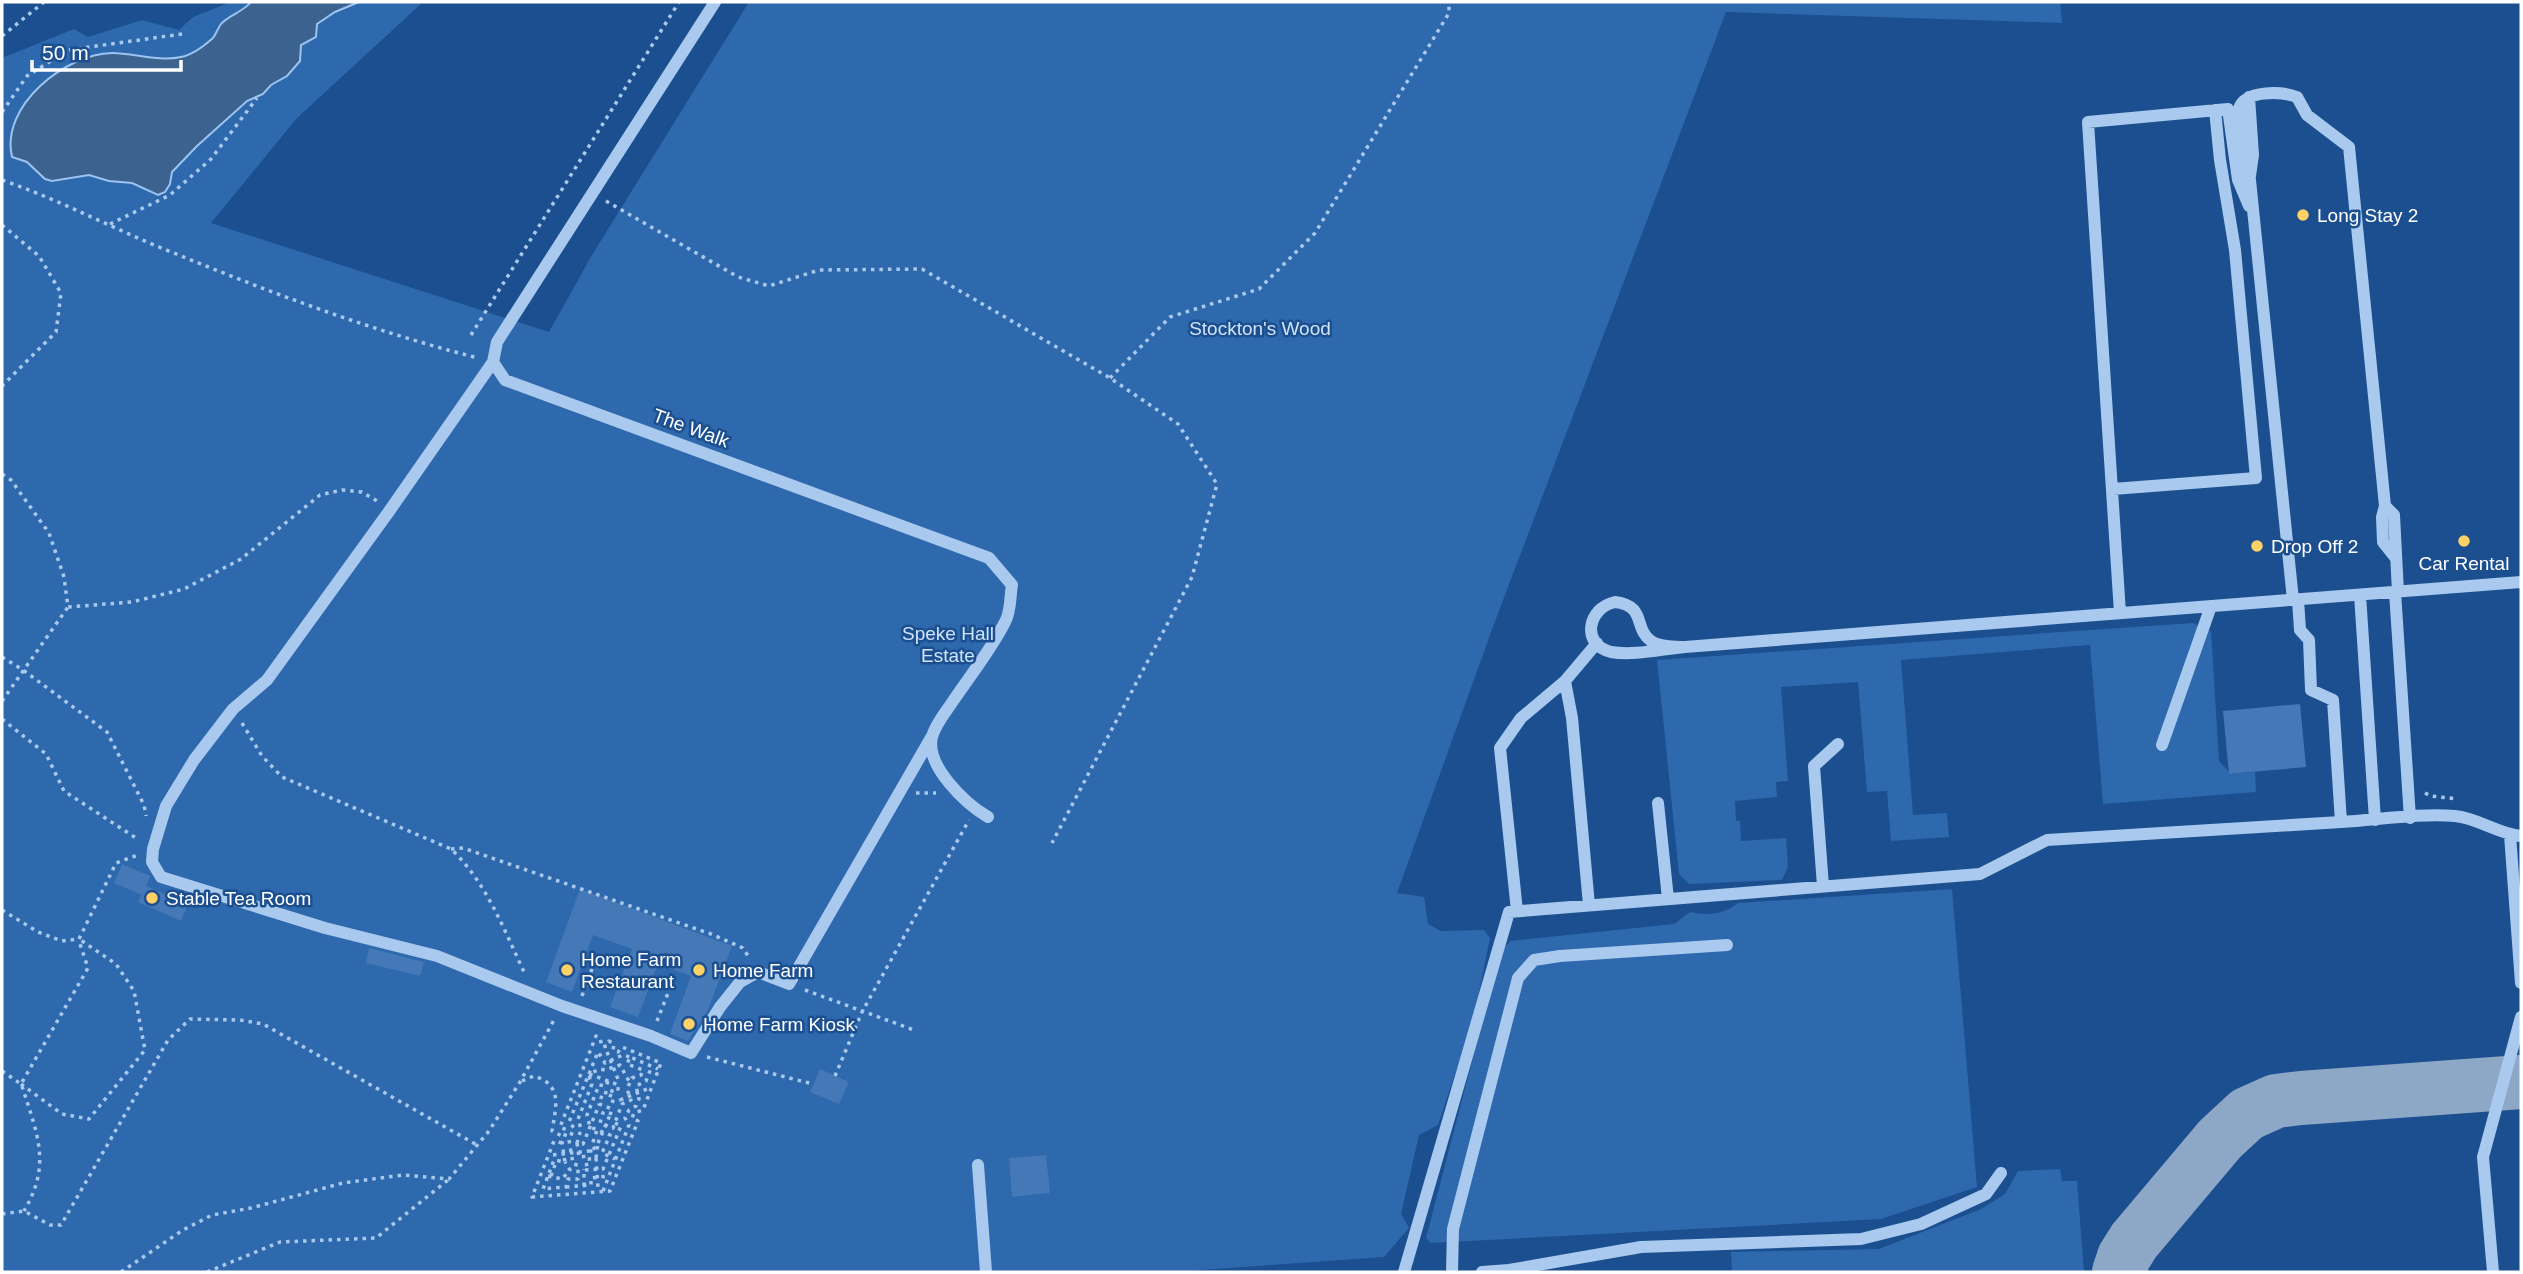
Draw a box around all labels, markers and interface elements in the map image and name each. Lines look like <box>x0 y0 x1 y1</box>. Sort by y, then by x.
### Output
scale bar <box>32 28 180 72</box>
text: 50 m <box>42 41 89 64</box>
place label: Long Stay 2 <box>2317 205 2418 226</box>
marker: Long Stay 2 <box>2295 207 2311 223</box>
park label: Stockton's Wood <box>1189 318 1331 339</box>
street label: The Walk <box>650 405 732 452</box>
marker: Car Rental <box>2456 533 2472 549</box>
place label: Drop Off 2 <box>2271 536 2358 557</box>
marker: Drop Off 2 <box>2249 538 2265 554</box>
place label: Car Rental <box>2419 553 2509 574</box>
park label: Speke Hall Estate <box>902 623 994 666</box>
place label: Stable Tea Room <box>166 888 311 909</box>
marker: Stable Tea Room <box>144 890 160 906</box>
place label: Home Farm Restaurant <box>581 949 681 992</box>
place label: Home Farm <box>713 960 813 981</box>
marker: Home Farm Restaurant <box>559 962 575 978</box>
marker: Home Farm <box>691 962 707 978</box>
place label: Home Farm Kiosk <box>703 1014 856 1035</box>
marker: Home Farm Kiosk <box>681 1016 697 1032</box>

